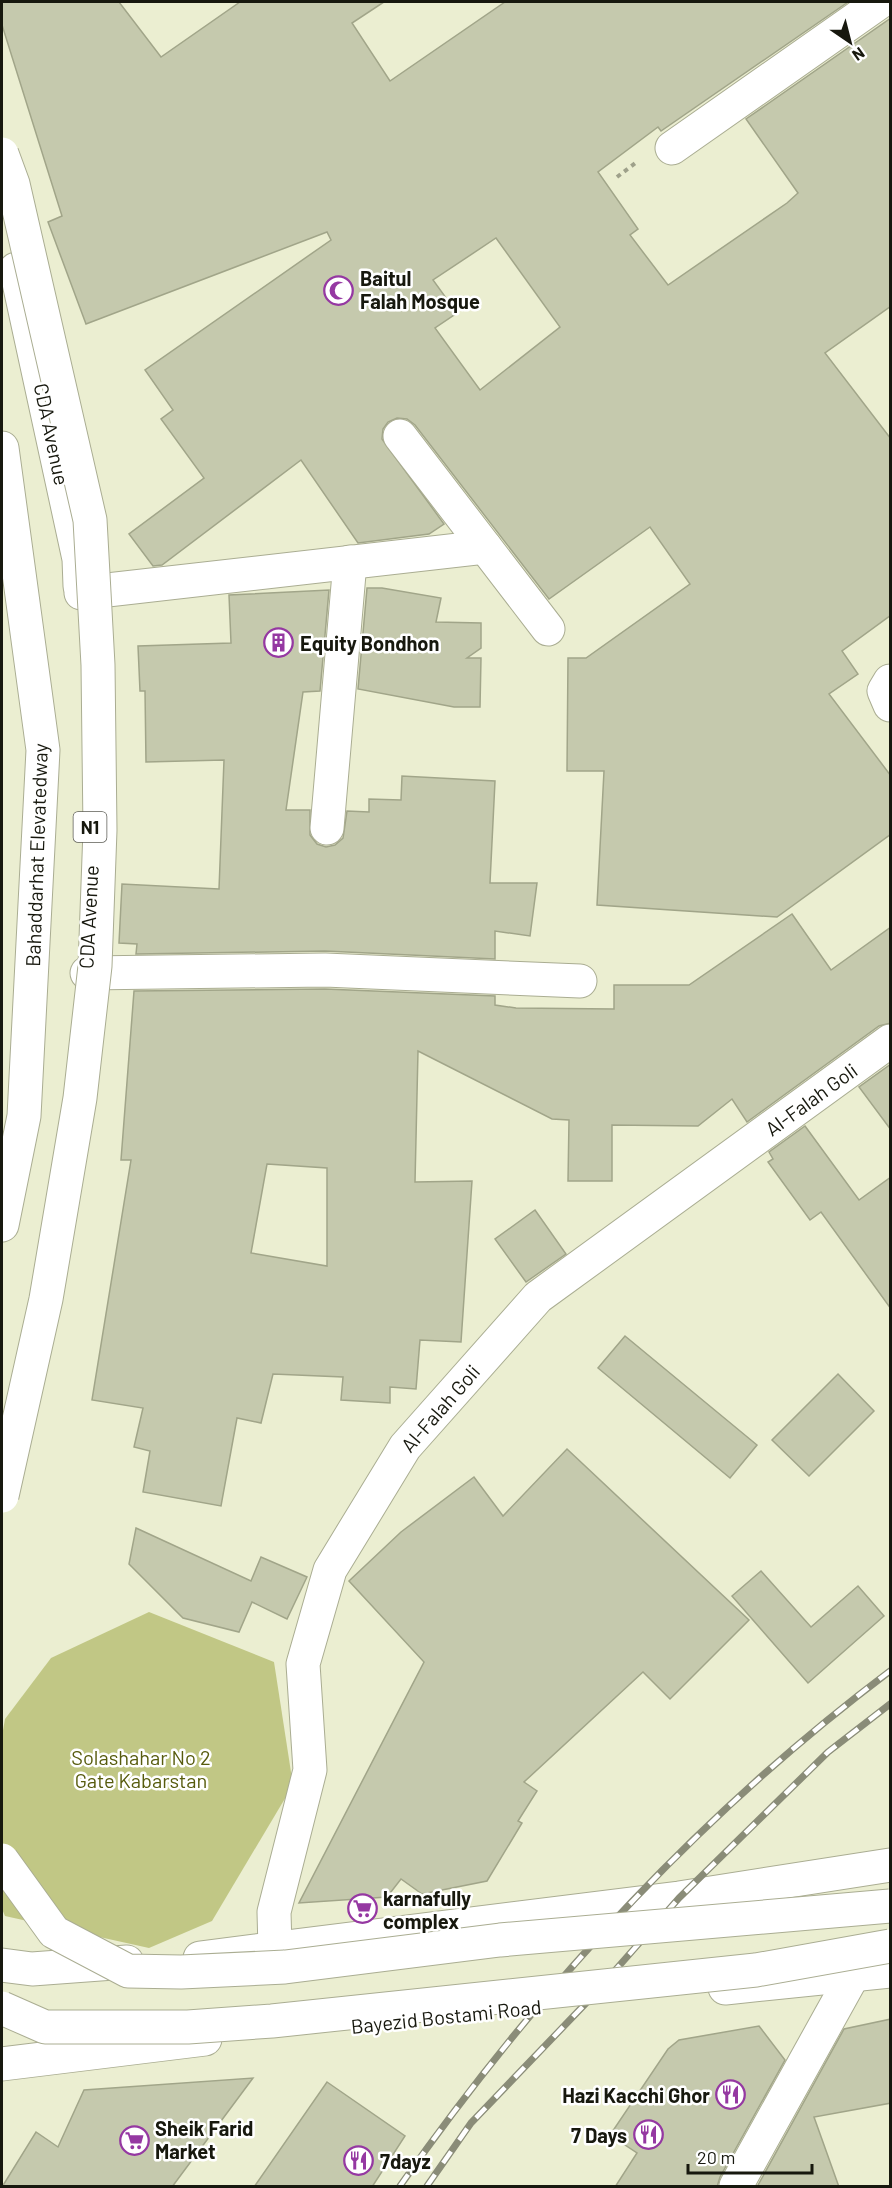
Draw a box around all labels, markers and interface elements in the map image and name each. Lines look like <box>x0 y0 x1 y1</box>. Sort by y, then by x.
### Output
north arrow <box>820 12 880 72</box>
text: N <box>849 44 869 66</box>
place label: Baitul Falah Mosque <box>360 266 480 313</box>
mosque icon: Baitul Falah Mosque <box>323 274 355 306</box>
street label: CDA Avenue <box>29 381 75 487</box>
building icon: Equity Bondhon <box>263 627 295 659</box>
place label: Equity Bondhon <box>300 631 439 655</box>
street label: Bahaddarhat Elevatedway <box>20 743 52 967</box>
road number: N1 <box>74 812 106 842</box>
street label: CDA Avenue <box>73 865 103 969</box>
street label: Al-Falah Goli <box>760 1058 862 1140</box>
street label: Al-Falah Goli <box>396 1359 484 1457</box>
park label: Solashahar No 2 Gate Kabarstan <box>71 1745 211 1792</box>
place label: karnafully complex <box>383 1886 471 1933</box>
supermarket icon: karnafully complex <box>346 1893 378 1925</box>
street label: Bayezid Bostami Road <box>350 1994 542 2038</box>
restaurant icon: Hazi Kacchi Ghor <box>715 2079 747 2111</box>
place label: Hazi Kacchi Ghor <box>562 2083 710 2107</box>
place label: Sheik Farid Market <box>155 2116 253 2163</box>
restaurant icon: 7 Days <box>632 2119 664 2151</box>
place label: 7 Days <box>571 2123 627 2147</box>
supermarket icon: Sheik Farid Market <box>118 2124 150 2156</box>
scale bar <box>688 2137 812 2175</box>
restaurant icon: 7dayz <box>343 2145 375 2177</box>
text: 20 m <box>697 2146 735 2168</box>
place label: 7dayz <box>380 2149 431 2173</box>

